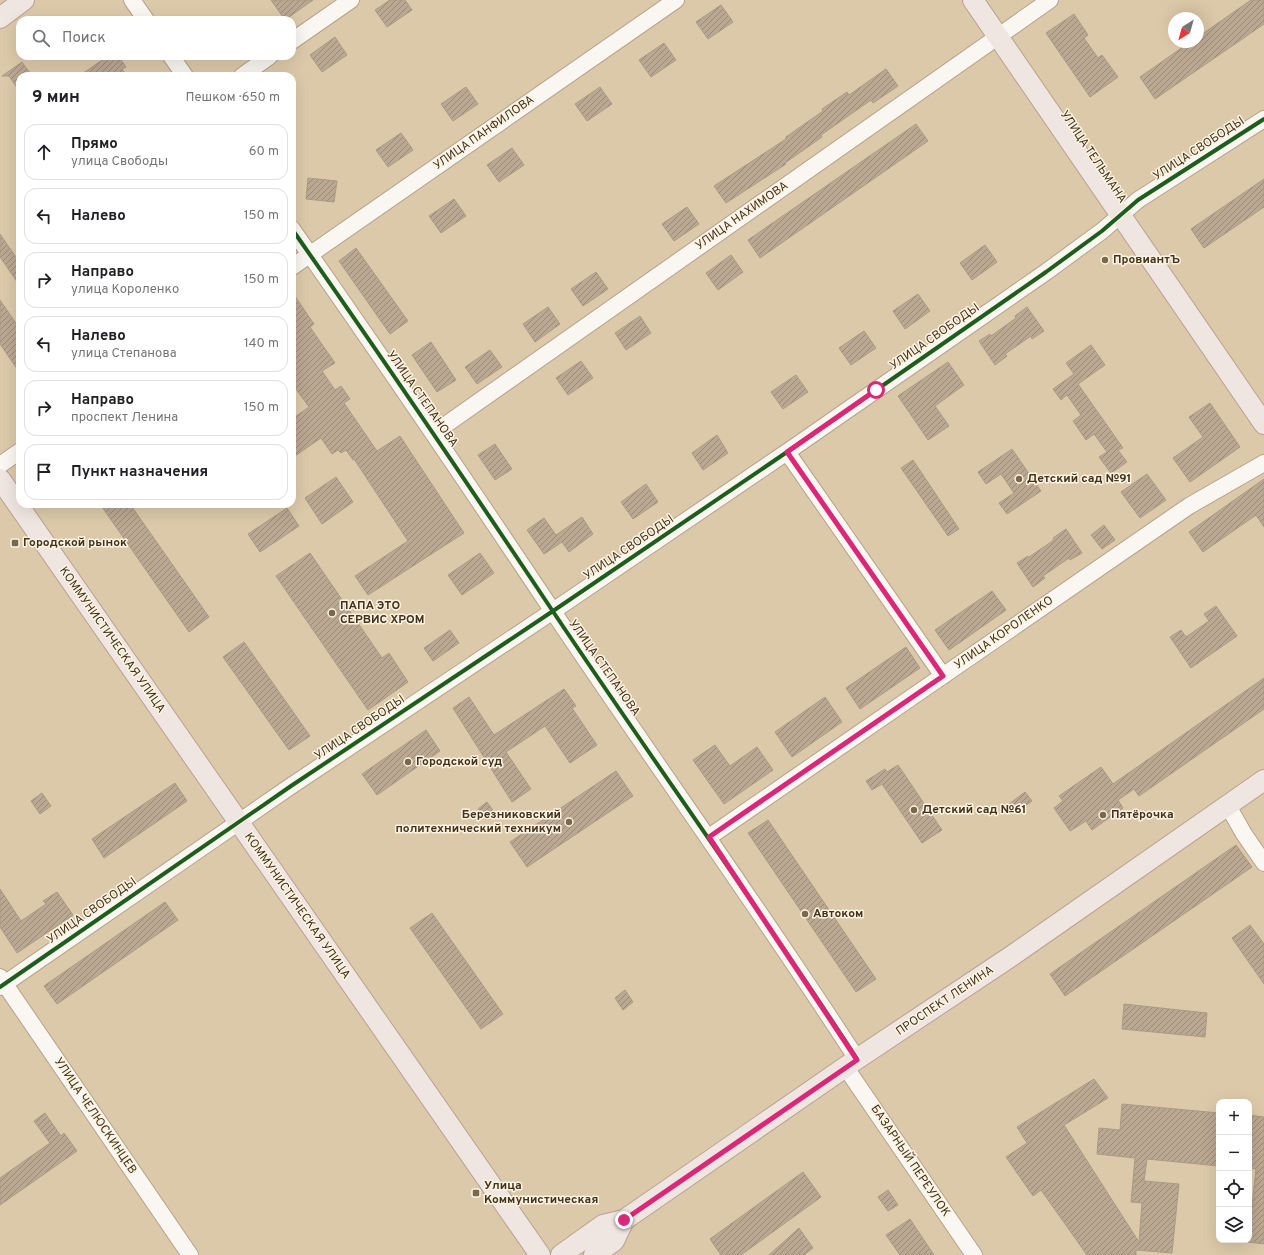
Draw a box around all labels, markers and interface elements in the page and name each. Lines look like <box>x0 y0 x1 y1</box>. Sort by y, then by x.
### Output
north arrow <box>1168 12 1204 48</box>
search box <box>16 16 296 60</box>
icon: search <box>30 27 52 49</box>
text: Поиск <box>62 29 106 48</box>
text: 9 мин <box>32 87 80 109</box>
text: Пешком · 650 m <box>186 90 280 106</box>
street label: УЛИЦА ПАНФИЛОВА <box>430 92 538 174</box>
street label: УЛИЦА ТЕЛЬМАНА <box>1056 108 1130 206</box>
street label: УЛИЦА СВОБОДЫ <box>1150 113 1248 185</box>
text: Прямо <box>71 135 118 154</box>
icon: ahead <box>33 141 55 163</box>
text: 60 m <box>249 144 279 160</box>
text: улица Свободы <box>71 154 168 170</box>
street label: УЛИЦА НАХИМОВА <box>692 178 792 254</box>
icon: left <box>33 205 55 227</box>
text: Налево <box>71 207 126 226</box>
text: 150 m <box>244 208 279 224</box>
place label: ПровиантЪ <box>1113 252 1180 268</box>
marker: ПровиантЪ <box>1100 255 1110 265</box>
text: Направо <box>71 263 134 282</box>
icon: right <box>33 269 55 291</box>
text: 150 m <box>244 272 279 288</box>
text: улица Короленко <box>71 282 179 298</box>
street label: УЛИЦА СВОБОДЫ <box>887 300 983 374</box>
text: Налево <box>71 327 126 346</box>
icon: left <box>33 333 55 355</box>
text: 140 m <box>244 336 279 352</box>
text: улица Степанова <box>71 346 177 362</box>
street label: УЛИЦА СТЕПАНОВА <box>383 348 461 450</box>
route start <box>867 381 885 399</box>
text: Направо <box>71 391 134 410</box>
icon: right <box>33 397 55 419</box>
text: 150 m <box>244 400 279 416</box>
text: проспект Ленина <box>71 410 178 426</box>
icon: arrive <box>33 461 55 483</box>
text: Пункт назначения <box>71 463 208 482</box>
place label: Детский сад №91 <box>1027 471 1131 487</box>
marker: Детский сад №91 <box>1014 474 1024 484</box>
street label: УЛИЦА СВОБОДЫ <box>581 512 677 584</box>
place label: Городской рынок <box>23 535 127 551</box>
marker: Городской рынок <box>10 538 20 548</box>
street label: КОММУНИСТИЧЕСКАЯ УЛИЦА <box>55 564 169 716</box>
street label: УЛИЦА КОРОЛЕНКО <box>951 593 1057 673</box>
place label: ПАПА ЭТО СЕРВИС ХРОМ <box>340 598 424 628</box>
marker: ПАПА ЭТО СЕРВИС ХРОМ <box>327 608 337 618</box>
street label: УЛИЦА СТЕПАНОВА <box>565 617 643 719</box>
street label: УЛИЦА СВОБОДЫ <box>312 692 408 764</box>
place label: Городской суд <box>416 754 502 770</box>
marker: Городской суд <box>403 757 413 767</box>
place label: Детский сад №61 <box>922 802 1026 818</box>
marker: Детский сад №61 <box>909 805 919 815</box>
place label: Березниковский политехнический техникум <box>395 807 561 837</box>
place label: Пятёрочка <box>1111 807 1174 823</box>
marker: Пятёрочка <box>1098 810 1108 820</box>
marker: Березниковский политехнический техникум <box>564 817 574 827</box>
street label: КОММУНИСТИЧЕСКАЯ УЛИЦА <box>240 830 354 982</box>
street label: УЛИЦА СВОБОДЫ <box>44 874 140 948</box>
place label: Автоком <box>813 906 863 922</box>
marker: Автоком <box>800 909 810 919</box>
street label: ПРОСПЕКТ ЛЕНИНА <box>893 962 997 1040</box>
street label: УЛИЦА ЧЕЛЮСКИНЦЕВ <box>50 1055 140 1177</box>
map controls <box>1216 1099 1252 1243</box>
button: + <box>1216 1099 1252 1135</box>
street label: БАЗАРНЫЙ ПЕРЕУЛОК <box>867 1102 953 1220</box>
button: − <box>1216 1135 1252 1171</box>
button: locate <box>1216 1171 1252 1207</box>
place label: Улица Коммунистическая <box>484 1178 598 1208</box>
marker: Улица Коммунистическая <box>471 1188 481 1198</box>
button: layers <box>1216 1207 1252 1243</box>
route end <box>615 1211 633 1229</box>

